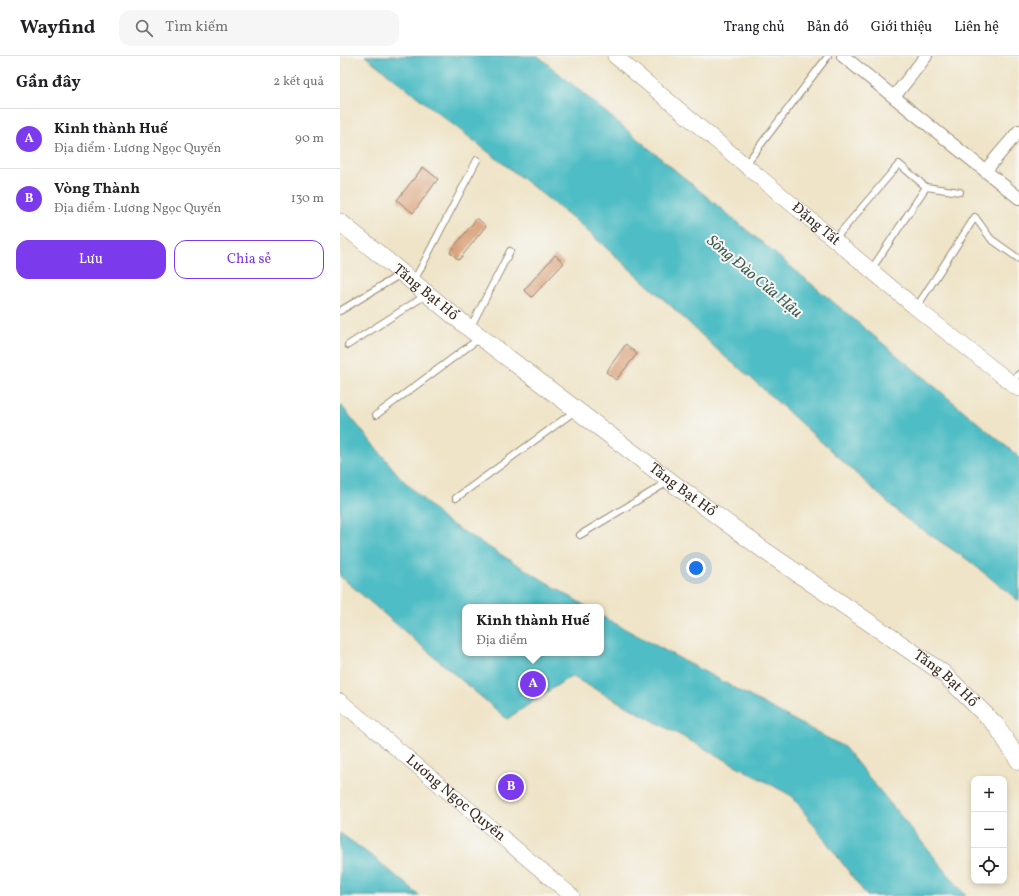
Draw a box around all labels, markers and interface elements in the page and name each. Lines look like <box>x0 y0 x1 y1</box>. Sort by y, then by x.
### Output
search box <box>119 10 399 46</box>
text: Wayfind <box>20 15 95 41</box>
icon: search <box>133 17 155 39</box>
text: Tìm kiếm <box>165 17 228 38</box>
text: Trang chủ <box>724 18 785 37</box>
text: Bản đồ <box>807 18 849 37</box>
text: Giới thiệu <box>871 18 932 37</box>
text: Liên hệ <box>954 18 999 37</box>
text: Gần đây <box>16 71 81 94</box>
text: 2 kết quả <box>273 73 324 91</box>
text: Kinh thành Huế <box>54 119 168 140</box>
text: A <box>24 130 34 148</box>
text: 90 m <box>295 130 324 148</box>
text: Địa điểm · Lương Ngọc Quyến <box>54 140 221 158</box>
text: Vòng Thành <box>54 179 140 200</box>
text: B <box>25 190 33 208</box>
text: 130 m <box>291 190 324 208</box>
street label: Đặng Tất <box>787 198 845 251</box>
text: Địa điểm · Lương Ngọc Quyến <box>54 200 221 218</box>
water label: Sông Đào Cửa Hậu <box>701 230 807 324</box>
button: Lưu <box>16 240 166 279</box>
button: Chia sẻ <box>174 240 324 279</box>
street label: Tăng Bạt Hổ <box>388 259 463 326</box>
street label: Tăng Bạt Hổ <box>644 458 721 522</box>
your location <box>686 558 706 578</box>
popup <box>462 604 604 656</box>
text: Kinh thành Huế <box>476 611 590 632</box>
text: Địa điểm <box>476 632 528 650</box>
street label: Tăng Bạt Hổ <box>909 645 983 712</box>
pin: A <box>520 669 546 699</box>
street label: Lương Ngọc Quyến <box>401 750 510 846</box>
pin: B <box>498 772 524 802</box>
map controls <box>971 776 1007 884</box>
button: + <box>971 776 1007 812</box>
button: − <box>971 812 1007 848</box>
button: locate <box>971 848 1007 884</box>

